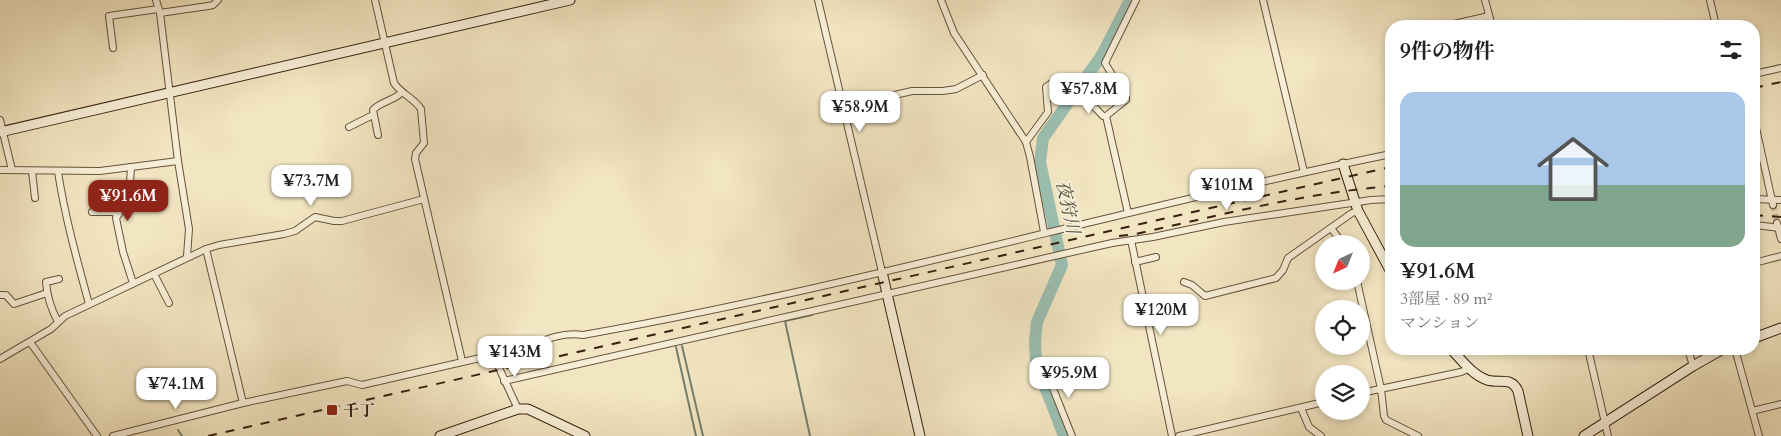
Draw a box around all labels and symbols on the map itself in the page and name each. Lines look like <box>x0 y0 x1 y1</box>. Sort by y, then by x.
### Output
pin: ¥57.8M <box>1048 72 1130 115</box>
pin: ¥58.9M <box>819 90 901 133</box>
pin: ¥73.7M <box>270 164 352 207</box>
pin: ¥101M <box>1192 168 1262 211</box>
water label: 夜狩川 <box>1050 178 1086 238</box>
pin: ¥91.6M <box>87 180 169 222</box>
north arrow <box>1315 235 1370 290</box>
pin: ¥120M <box>1126 294 1196 336</box>
pin: ¥143M <box>480 336 550 378</box>
pin: ¥95.9M <box>1028 356 1110 399</box>
pin: ¥74.1M <box>135 368 217 410</box>
place label: 千丁 <box>343 400 375 422</box>
marker: 千丁 <box>325 403 339 417</box>

